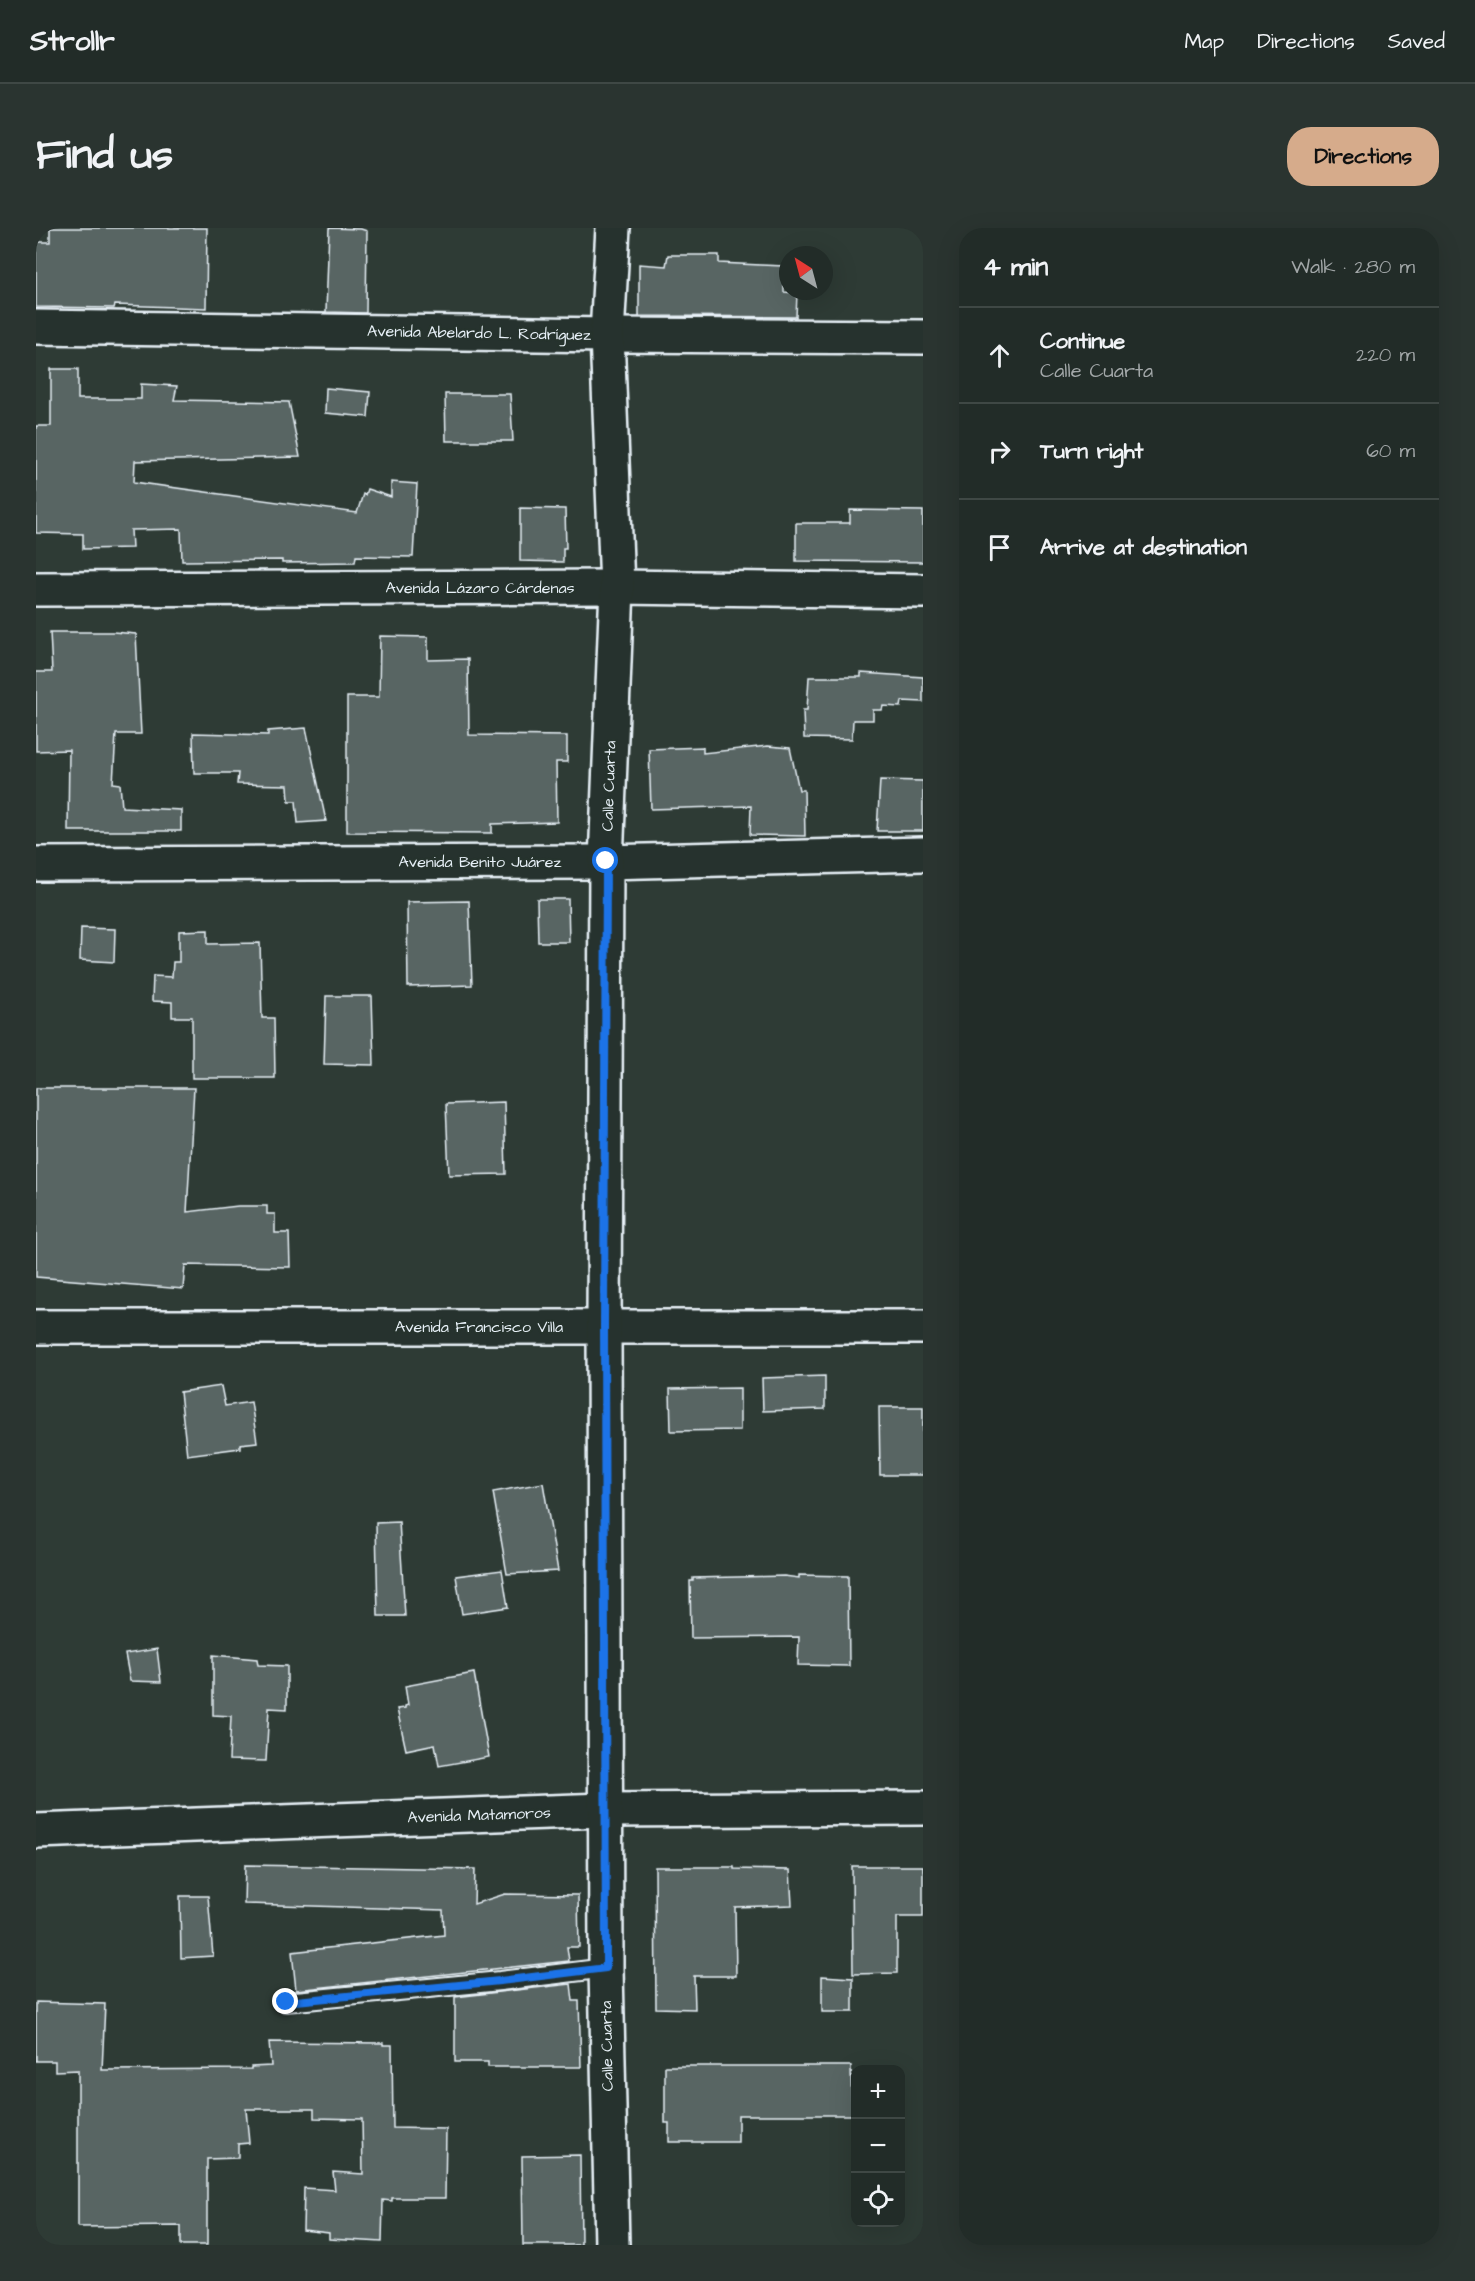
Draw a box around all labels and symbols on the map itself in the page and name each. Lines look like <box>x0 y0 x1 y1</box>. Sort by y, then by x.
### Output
north arrow <box>779 246 833 300</box>
street label: Avenida Abelardo L. Rodríguez <box>367 320 591 347</box>
street label: Avenida Lázaro Cárdenas <box>385 577 575 599</box>
street label: Calle Cuarta <box>596 740 622 832</box>
route start <box>592 847 618 873</box>
street label: Avenida Benito Juárez <box>399 851 562 873</box>
street label: Avenida Francisco Villa <box>395 1316 563 1338</box>
street label: Avenida Matamoros <box>407 1801 551 1829</box>
route end <box>272 1988 298 2014</box>
street label: Calle Cuarta <box>595 2001 619 2091</box>

